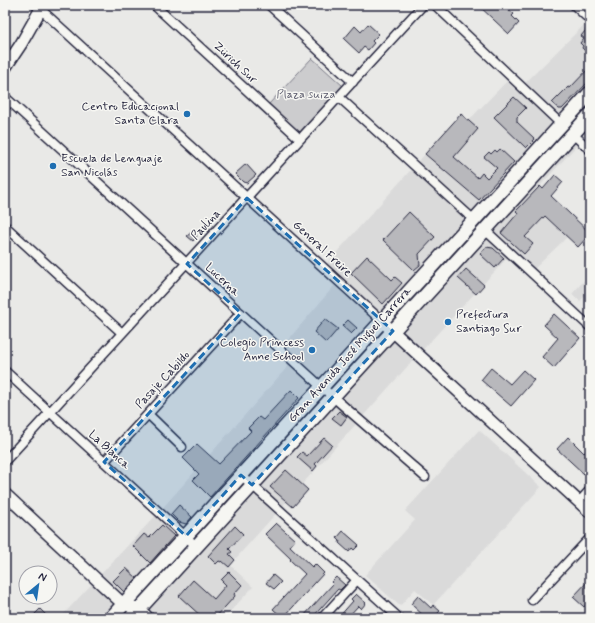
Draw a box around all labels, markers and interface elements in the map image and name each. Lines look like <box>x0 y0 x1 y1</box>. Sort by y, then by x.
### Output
street label: Zürich Sur <box>210 39 260 87</box>
park label: Plaza suiza <box>277 87 336 103</box>
place label: Centro Educacional Santa Clara <box>82 99 179 129</box>
marker: Centro Educacional Santa Clara <box>182 109 192 119</box>
place label: Escuela de Lenguaje San Nicolás <box>61 151 163 181</box>
marker: Escuela de Lenguaje San Nicolás <box>48 161 58 171</box>
street label: Paulina <box>188 206 224 244</box>
street label: General Freire <box>289 217 355 281</box>
street label: Lucerna <box>201 260 243 301</box>
street label: Gran Avenida José Miguel Carrera <box>285 283 416 427</box>
place label: Prefectura Santiago Sur <box>456 307 522 337</box>
marker: Prefectura Santiago Sur <box>443 317 453 327</box>
place label: Colegio Princess Anne School <box>220 335 304 365</box>
marker: Colegio Princess Anne School <box>307 345 317 355</box>
street label: Pasaje Cabildo <box>132 347 194 412</box>
street label: La Blanca <box>85 427 134 474</box>
north arrow <box>18 565 58 605</box>
text: N <box>36 569 49 585</box>

